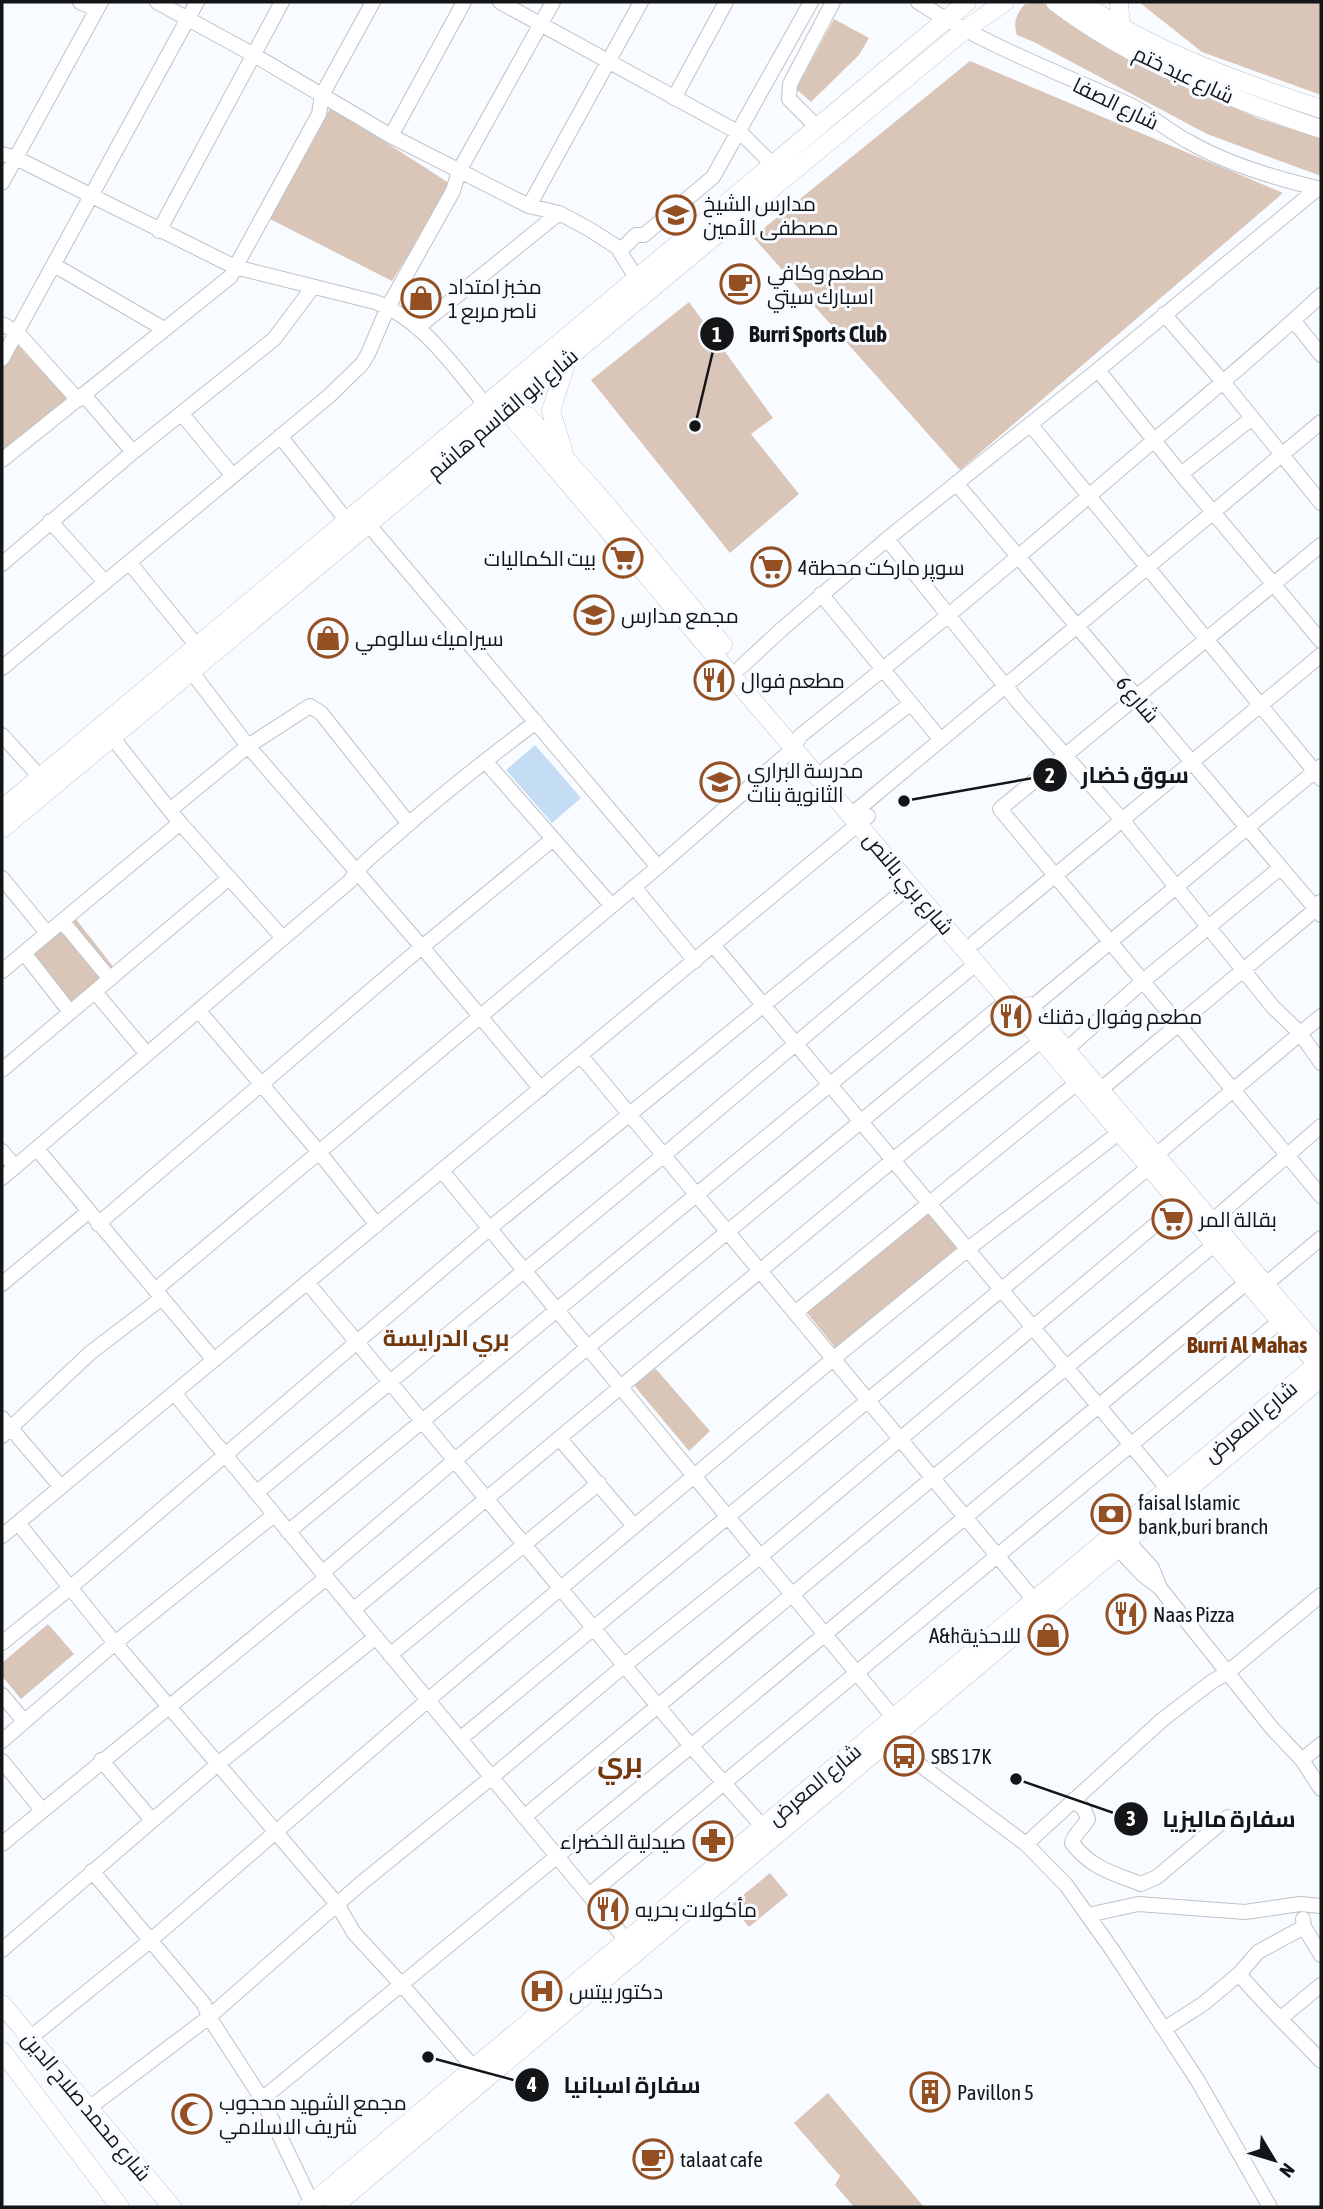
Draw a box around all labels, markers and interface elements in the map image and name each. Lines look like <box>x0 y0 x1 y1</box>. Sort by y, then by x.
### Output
street label: شارع عبد ختم <box>1129 40 1238 110</box>
street label: شارع الصفا <box>1068 72 1163 137</box>
place label: مدارس الشيخ مصطفى الأمين <box>703 191 839 241</box>
school or university icon: مدارس الشيخ مصطفى الأمين <box>655 194 697 236</box>
place label: مطعم وكافي اسبارك سيتي <box>767 260 884 313</box>
cafe icon: مطعم وكافي اسبارك سيتي <box>719 263 761 305</box>
place label: مخبز امتداد ناصر مربع 1 <box>448 274 542 325</box>
shop icon: مخبز امتداد ناصر مربع 1 <box>400 277 442 319</box>
callout: Burri Sports Club <box>700 312 901 356</box>
text: Burri Sports Club <box>749 321 887 347</box>
text: 1 <box>712 322 722 346</box>
street label: شارع ابو القاسم هاشم <box>422 343 584 485</box>
supermarket icon: بيت الكماليات <box>602 537 644 579</box>
place label: بيت الكماليات <box>484 546 596 570</box>
supermarket icon: سوپر مارکت محطة4 <box>750 546 792 588</box>
place label: سوپر مارکت محطة4 <box>798 555 965 582</box>
school or university icon: مجمع مدارس <box>573 594 615 636</box>
place label: مجمع مدارس <box>621 603 739 630</box>
shop icon: سيراميك سالومي <box>307 617 349 659</box>
place label: سيراميك سالومي <box>355 626 504 655</box>
restaurant icon: مطعم فوال <box>693 659 735 701</box>
place label: مطعم فوال <box>741 668 845 695</box>
street label: شارع 6 <box>1109 671 1164 729</box>
callout: سوق خضار <box>1032 753 1203 797</box>
place label: مدرسة البراري الثانوية بنات <box>747 758 864 807</box>
school or university icon: مدرسة البراري الثانوية بنات <box>699 761 741 803</box>
text: سوق خضار <box>1080 762 1189 789</box>
text: 2 <box>1045 763 1055 787</box>
street label: شارع بري بالنص <box>855 827 959 942</box>
restaurant icon: مطعم وفوال دقنك <box>990 995 1032 1037</box>
place label: مطعم وفوال دقنك <box>1038 1004 1202 1031</box>
supermarket icon: بقالة المر <box>1151 1198 1193 1240</box>
place label: بقالة المر <box>1198 1207 1277 1232</box>
district label: بري الدرايسة <box>383 1325 509 1357</box>
district label: Burri Al Mahas <box>1187 1332 1307 1358</box>
street label: شارع المعرض <box>1199 1375 1303 1469</box>
place label: faisal Islamic bank,buri branch <box>1138 1490 1269 1538</box>
bank icon: faisal Islamic bank,buri branch <box>1090 1493 1132 1535</box>
restaurant icon: Naas Pizza <box>1105 1593 1147 1635</box>
place label: Naas Pizza <box>1153 1602 1235 1626</box>
shop icon: A&hللاحذية <box>1027 1614 1069 1656</box>
place label: A&hللاحذية <box>929 1623 1021 1647</box>
bus stop icon: SBS 17K <box>883 1735 925 1777</box>
street label: شارع المعرض <box>763 1738 867 1832</box>
place label: SBS 17K <box>931 1744 992 1768</box>
district label: بري <box>597 1746 643 1785</box>
callout: سفارة ماليزيا <box>1113 1797 1310 1841</box>
text: 3 <box>1126 1806 1136 1830</box>
text: سفارة ماليزيا <box>1162 1806 1296 1833</box>
pharmacy icon: صيدلية الخضراء <box>692 1820 734 1862</box>
place label: صيدلية الخضراء <box>560 1829 686 1854</box>
restaurant icon: مأكولات بحريه <box>587 1888 629 1930</box>
place label: مأكولات بحريه <box>635 1897 757 1922</box>
hospital icon: دكتور بيتس <box>521 1970 563 2012</box>
place label: دكتور بيتس <box>569 1979 663 2005</box>
street label: شارع محمد صلاح الدين <box>15 2027 156 2187</box>
callout: سفارة اسبانيا <box>514 2063 715 2107</box>
building icon: Pavillon 5 <box>909 2071 951 2113</box>
text: 4 <box>526 2072 537 2096</box>
text: سفارة اسبانيا <box>563 2072 701 2099</box>
place label: Pavillon 5 <box>957 2080 1034 2104</box>
place label: مجمع الشهيد محجوب شريف الاسلامي <box>219 2090 407 2143</box>
mosque icon: مجمع الشهيد محجوب شريف الاسلامي <box>171 2093 213 2135</box>
north arrow <box>1239 2125 1309 2195</box>
cafe icon: talaat cafe <box>632 2138 674 2180</box>
place label: talaat cafe <box>680 2147 763 2171</box>
text: N <box>1275 2159 1300 2182</box>

